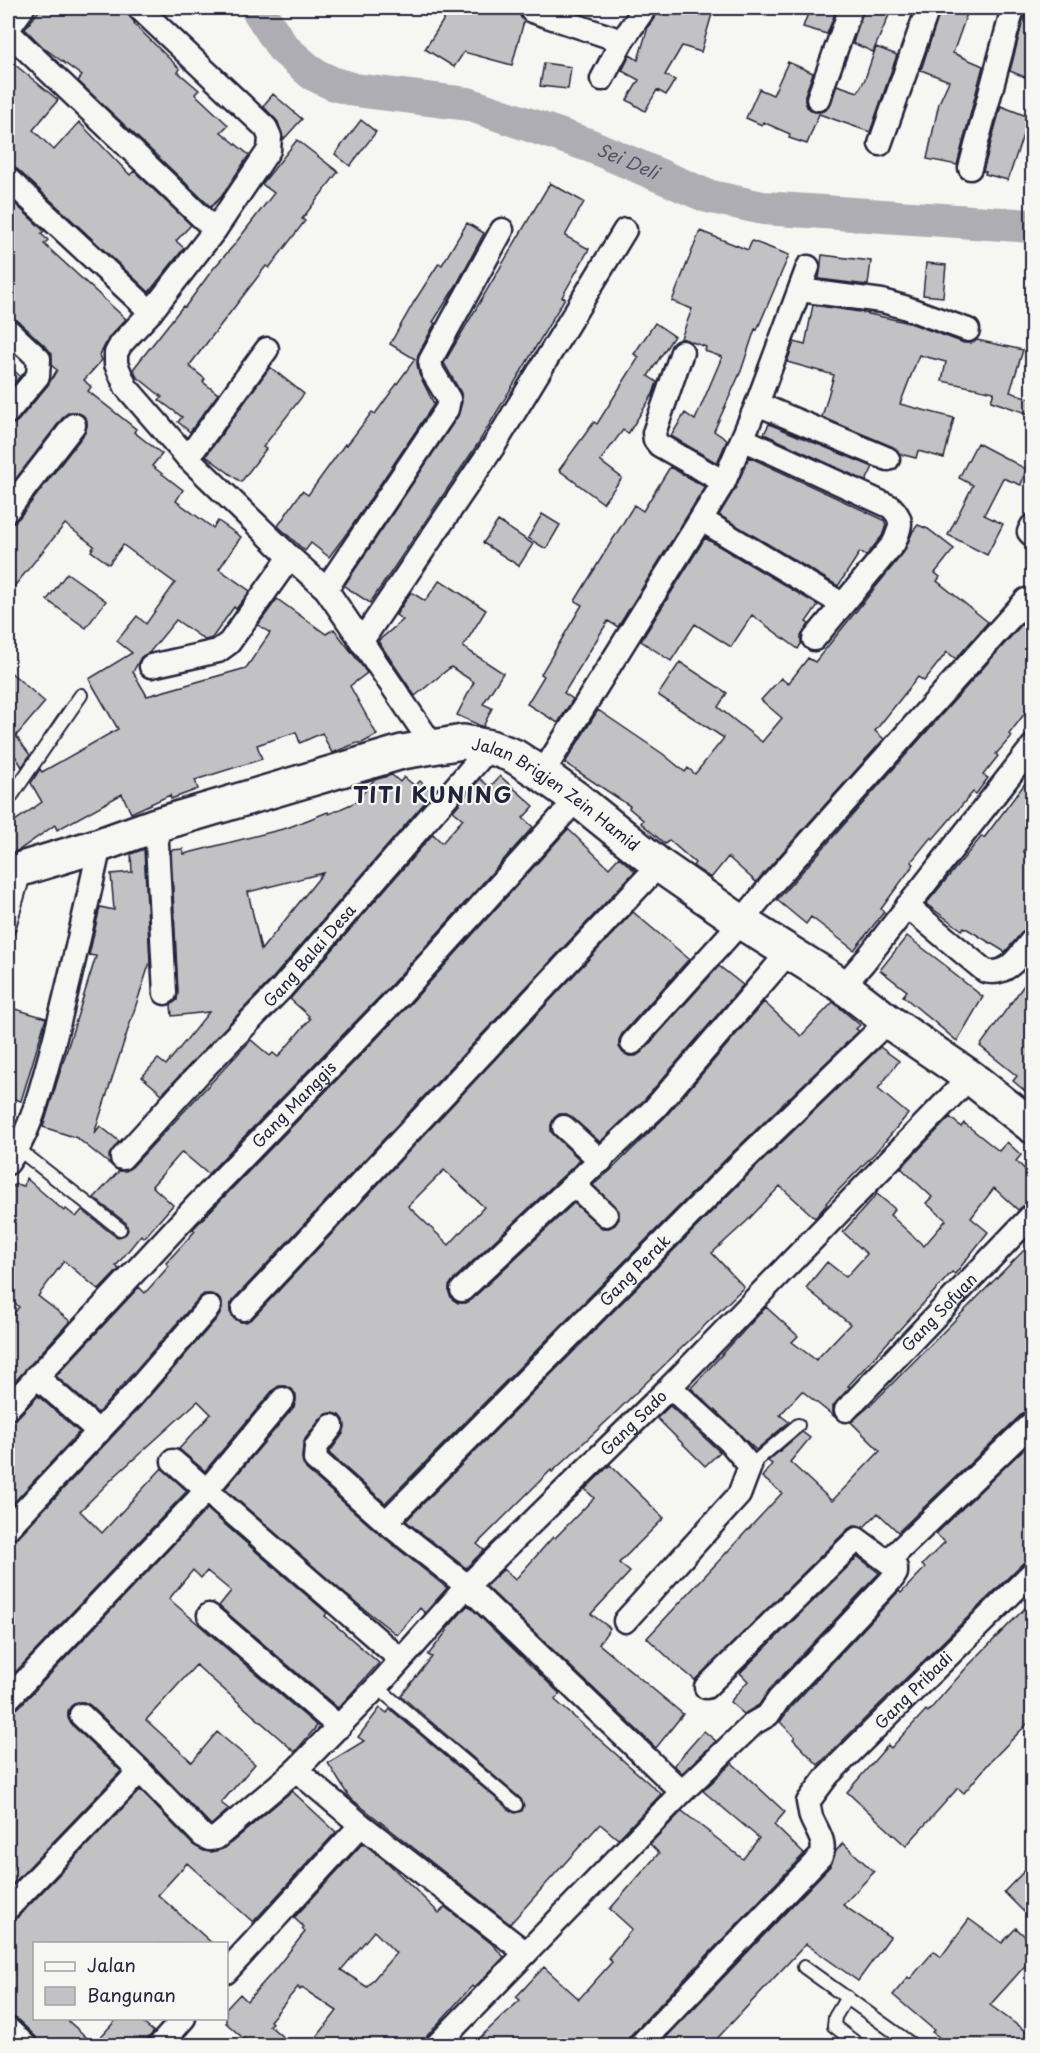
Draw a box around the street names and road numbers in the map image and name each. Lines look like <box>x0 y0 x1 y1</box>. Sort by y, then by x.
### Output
street label: Jalan Brigjen Zein Hamid <box>470 731 646 856</box>
street label: Gang Balai Desa <box>257 898 361 1012</box>
street label: Gang Manggis <box>246 1055 341 1153</box>
street label: Gang Perak <box>593 1228 675 1311</box>
street label: Gang Sofyan <box>895 1267 982 1356</box>
street label: Gang Sado <box>594 1384 672 1460</box>
street label: Gang Pribadi <box>868 1645 957 1734</box>

